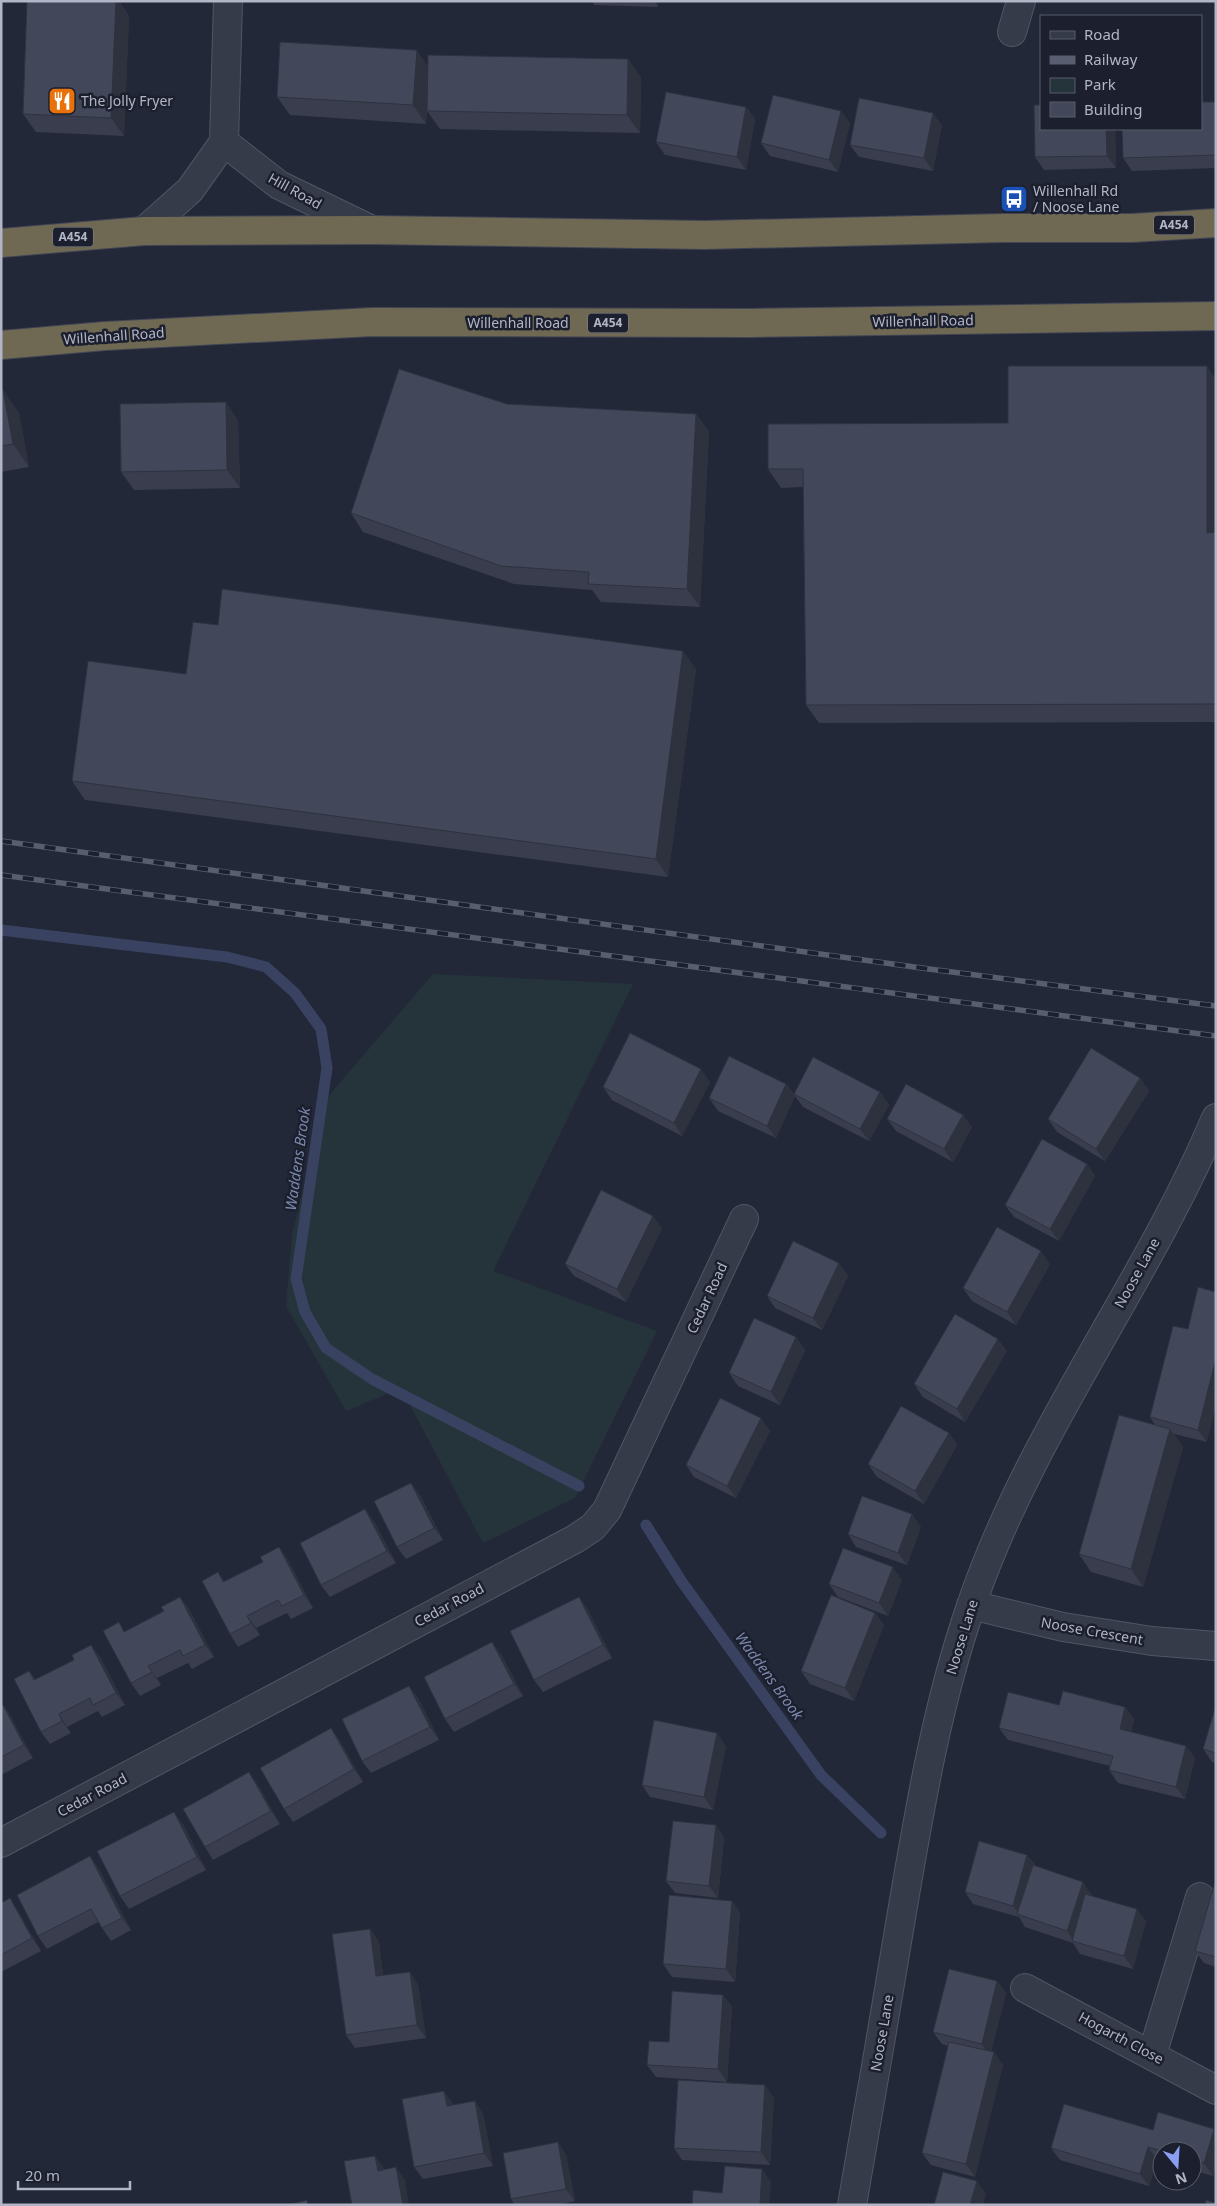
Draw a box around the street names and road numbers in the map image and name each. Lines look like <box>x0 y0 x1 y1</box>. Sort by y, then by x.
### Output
street label: Hill Road <box>265 168 325 213</box>
road number: A454 <box>1154 216 1194 234</box>
road number: A454 <box>53 228 93 246</box>
street label: Willenhall Road <box>872 310 974 331</box>
street label: Willenhall Road <box>467 313 569 332</box>
road number: A454 <box>588 314 628 332</box>
street label: Willenhall Road <box>63 322 165 349</box>
street label: Noose Lane <box>1109 1234 1164 1311</box>
street label: Cedar Road <box>682 1259 731 1336</box>
street label: Cedar Road <box>411 1578 487 1631</box>
street label: Noose Lane <box>941 1597 982 1677</box>
street label: Noose Crescent <box>1040 1612 1145 1649</box>
street label: Cedar Road <box>54 1768 130 1821</box>
street label: Noose Lane <box>865 1993 898 2073</box>
street label: Hogarth Close <box>1075 2007 1167 2068</box>

